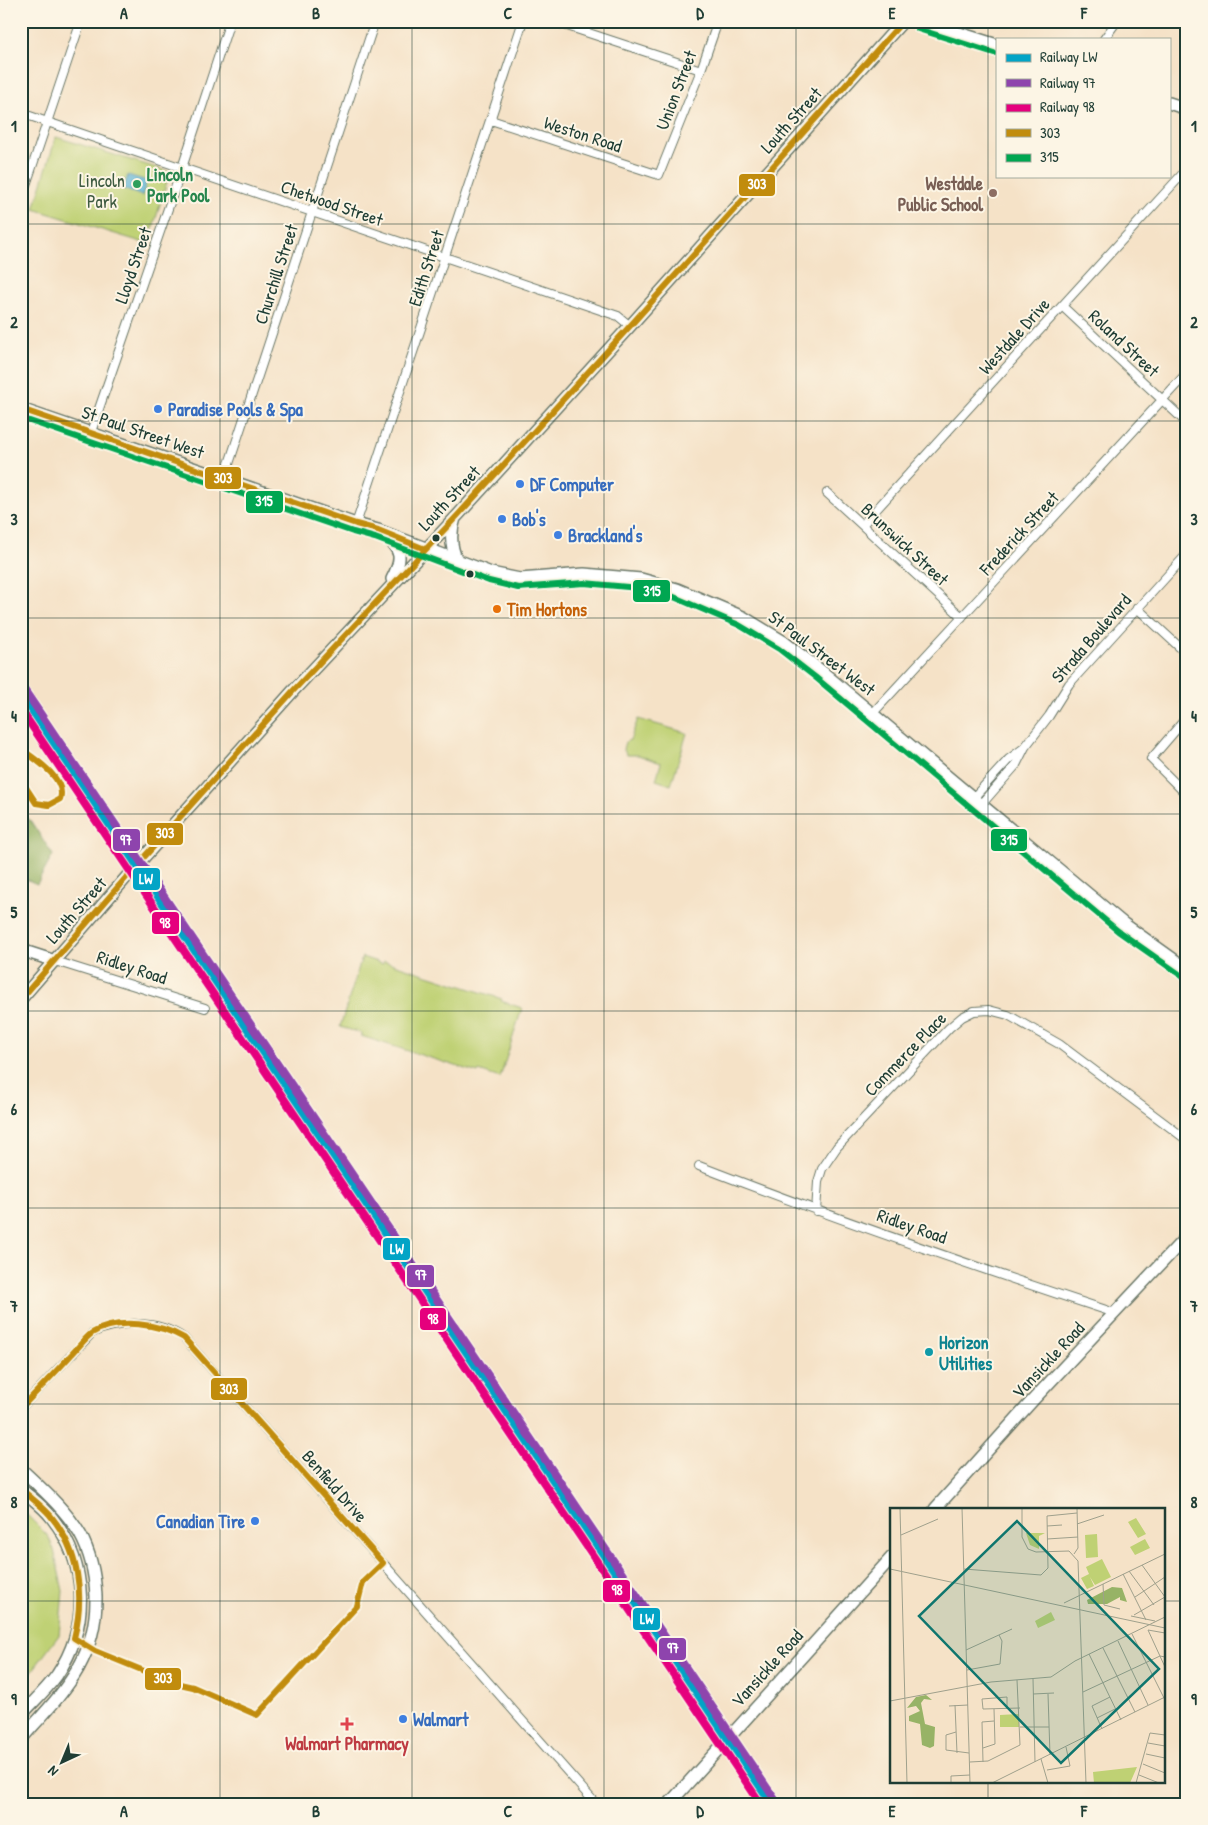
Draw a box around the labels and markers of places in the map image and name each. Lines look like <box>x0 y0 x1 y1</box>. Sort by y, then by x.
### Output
place label: Lincoln Park Pool <box>147 162 210 208</box>
place label: Westdale Public School <box>898 171 984 217</box>
marker: Lincoln Park Pool <box>131 178 143 190</box>
marker: Westdale Public School <box>987 187 999 199</box>
place label: Paradise Pools & Spa <box>168 397 304 423</box>
marker: Paradise Pools & Spa <box>152 403 164 415</box>
place label: DF Computer <box>530 472 614 498</box>
marker: DF Computer <box>514 478 526 490</box>
place label: Bob's <box>512 507 546 532</box>
marker: Bob's <box>496 513 508 525</box>
place label: Brackland's <box>568 523 643 548</box>
marker: Brackland's <box>552 529 564 541</box>
unlabelled marker <box>431 533 441 543</box>
unlabelled marker <box>465 569 475 579</box>
place label: Tim Hortons <box>506 597 587 622</box>
marker: Tim Hortons <box>491 603 503 615</box>
place label: Horizon Utilities <box>939 1330 992 1376</box>
marker: Horizon Utilities <box>923 1346 935 1358</box>
place label: Canadian Tire <box>156 1509 246 1534</box>
marker: Canadian Tire <box>249 1515 261 1527</box>
place label: Walmart <box>413 1707 469 1732</box>
marker: Walmart <box>397 1713 409 1725</box>
marker: Walmart Pharmacy <box>341 1718 353 1730</box>
place label: Walmart Pharmacy <box>285 1731 409 1757</box>

